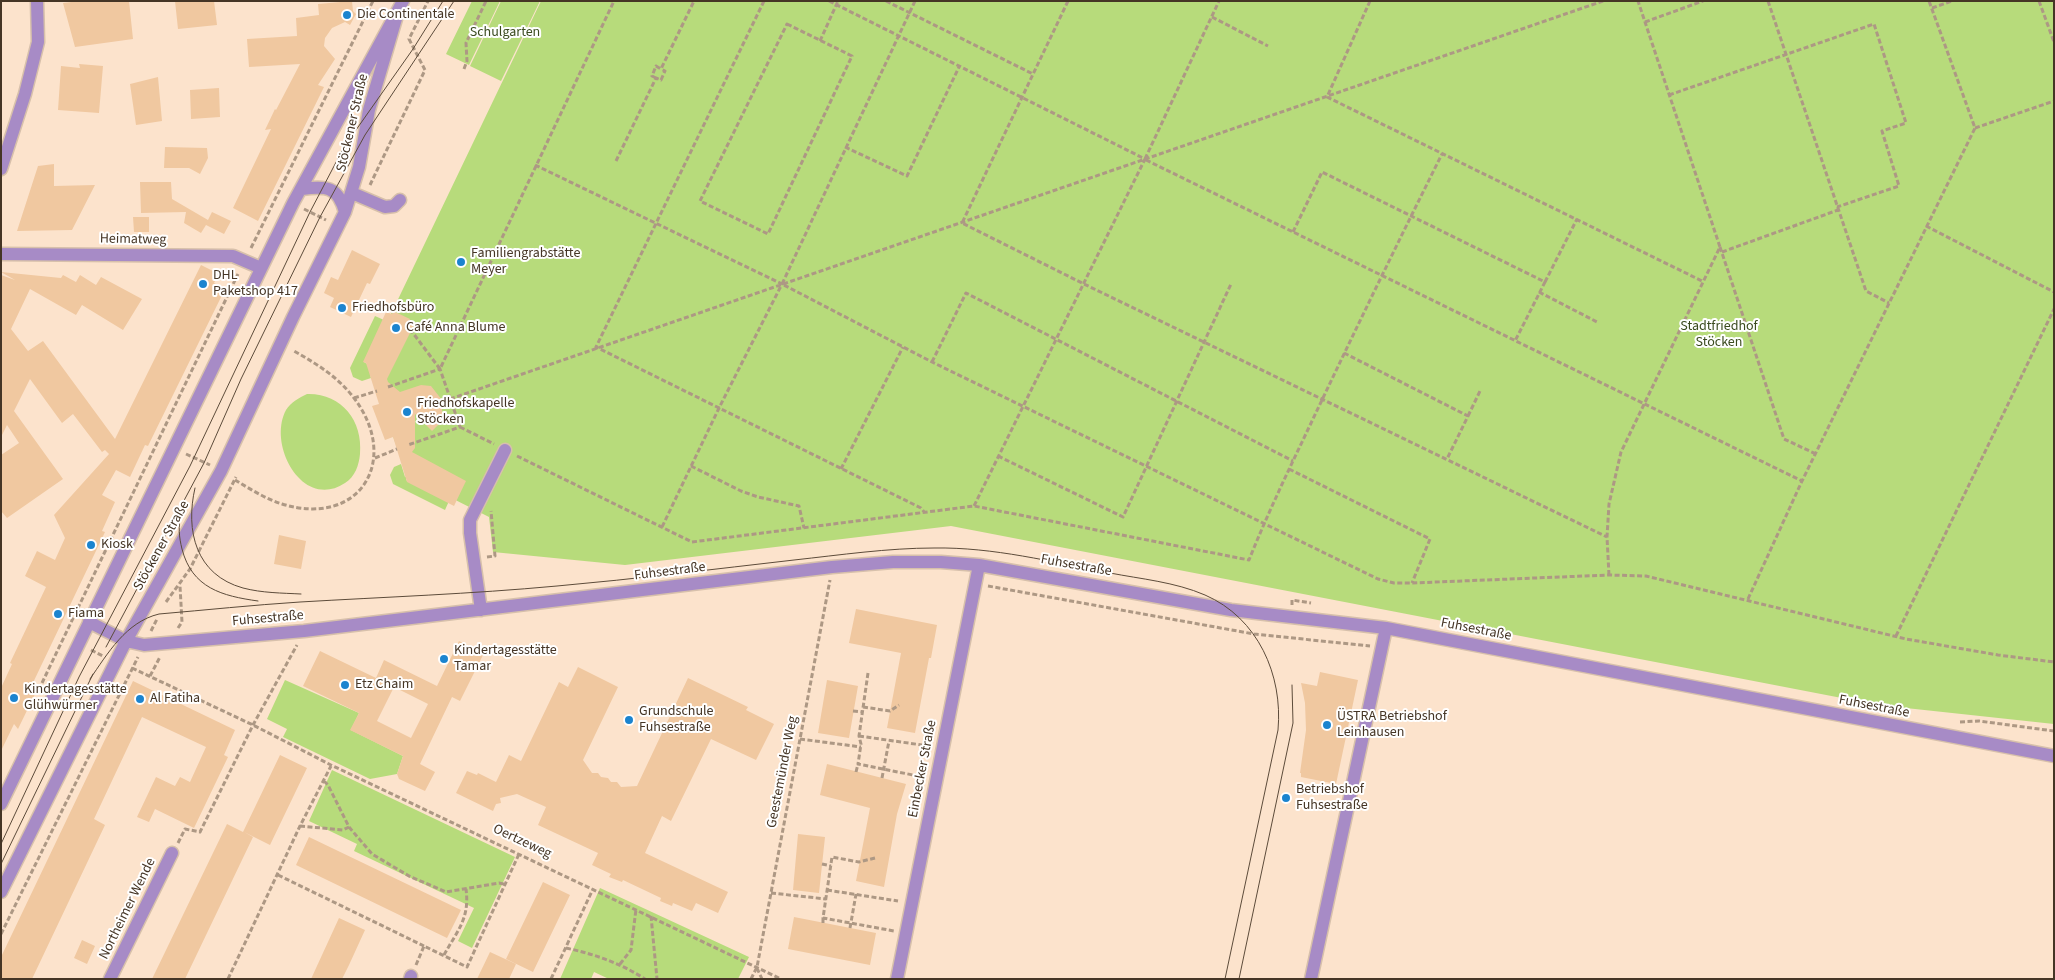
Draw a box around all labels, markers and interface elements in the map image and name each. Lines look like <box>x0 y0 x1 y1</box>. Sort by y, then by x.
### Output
place label: Die Continentale <box>357 7 454 23</box>
marker: Die Continentale <box>341 9 353 21</box>
park label: Schulgarten <box>470 25 540 41</box>
street label: Stöckener Straße <box>334 72 372 174</box>
street label: Heimatweg <box>100 231 166 249</box>
place label: Familiengrabstätte Meyer <box>471 246 580 278</box>
marker: Familiengrabstätte Meyer <box>455 256 467 268</box>
place label: DHL Paketshop 417 <box>213 268 298 300</box>
marker: DHL Paketshop 417 <box>197 278 209 290</box>
place label: Friedhofsbüro <box>352 300 434 316</box>
marker: Friedhofsbüro <box>336 302 348 314</box>
park label: Stadtfriedhof Stöcken <box>1680 319 1758 352</box>
place label: Café Anna Blume <box>406 320 505 336</box>
marker: Café Anna Blume <box>390 322 402 334</box>
place label: Friedhofskapelle Stöcken <box>417 396 514 428</box>
marker: Friedhofskapelle Stöcken <box>401 406 413 418</box>
street label: Stöckener Straße <box>130 498 194 594</box>
place label: Kiosk <box>101 537 133 553</box>
marker: Kiosk <box>85 539 97 551</box>
street label: Fuhsestraße <box>1039 552 1113 580</box>
street label: Fuhsestraße <box>633 559 707 585</box>
place label: Fiama <box>68 606 104 622</box>
marker: Fiama <box>52 608 64 620</box>
street label: Fuhsestraße <box>232 608 304 630</box>
street label: Fuhsestraße <box>1439 615 1513 645</box>
place label: Kindertagesstätte Tamar <box>454 643 557 676</box>
marker: Kindertagesstätte Tamar <box>438 653 450 665</box>
place label: Etz Chaim <box>355 677 413 693</box>
marker: Etz Chaim <box>339 679 351 691</box>
place label: Kindertagesstätte Glühwürmer <box>24 682 127 714</box>
place label: Al Fatiha <box>150 691 200 707</box>
marker: Kindertagesstätte Glühwürmer <box>8 692 20 704</box>
street label: Fuhsestraße <box>1837 692 1911 722</box>
marker: Al Fatiha <box>134 693 146 705</box>
place label: Grundschule Fuhsestraße <box>639 704 714 736</box>
place label: ÜSTRA Betriebshof Leinhausen <box>1337 709 1447 742</box>
marker: Grundschule Fuhsestraße <box>623 714 635 726</box>
street label: Geestemünder Weg <box>764 715 802 829</box>
street label: Einbecker Straße <box>905 719 941 819</box>
marker: ÜSTRA Betriebshof Leinhausen <box>1321 719 1333 731</box>
place label: Betriebshof Fuhsestraße <box>1296 782 1368 814</box>
marker: Betriebshof Fuhsestraße <box>1280 792 1292 804</box>
street label: Oertzeweg <box>490 821 554 863</box>
street label: Northeimer Wende <box>96 856 160 962</box>

